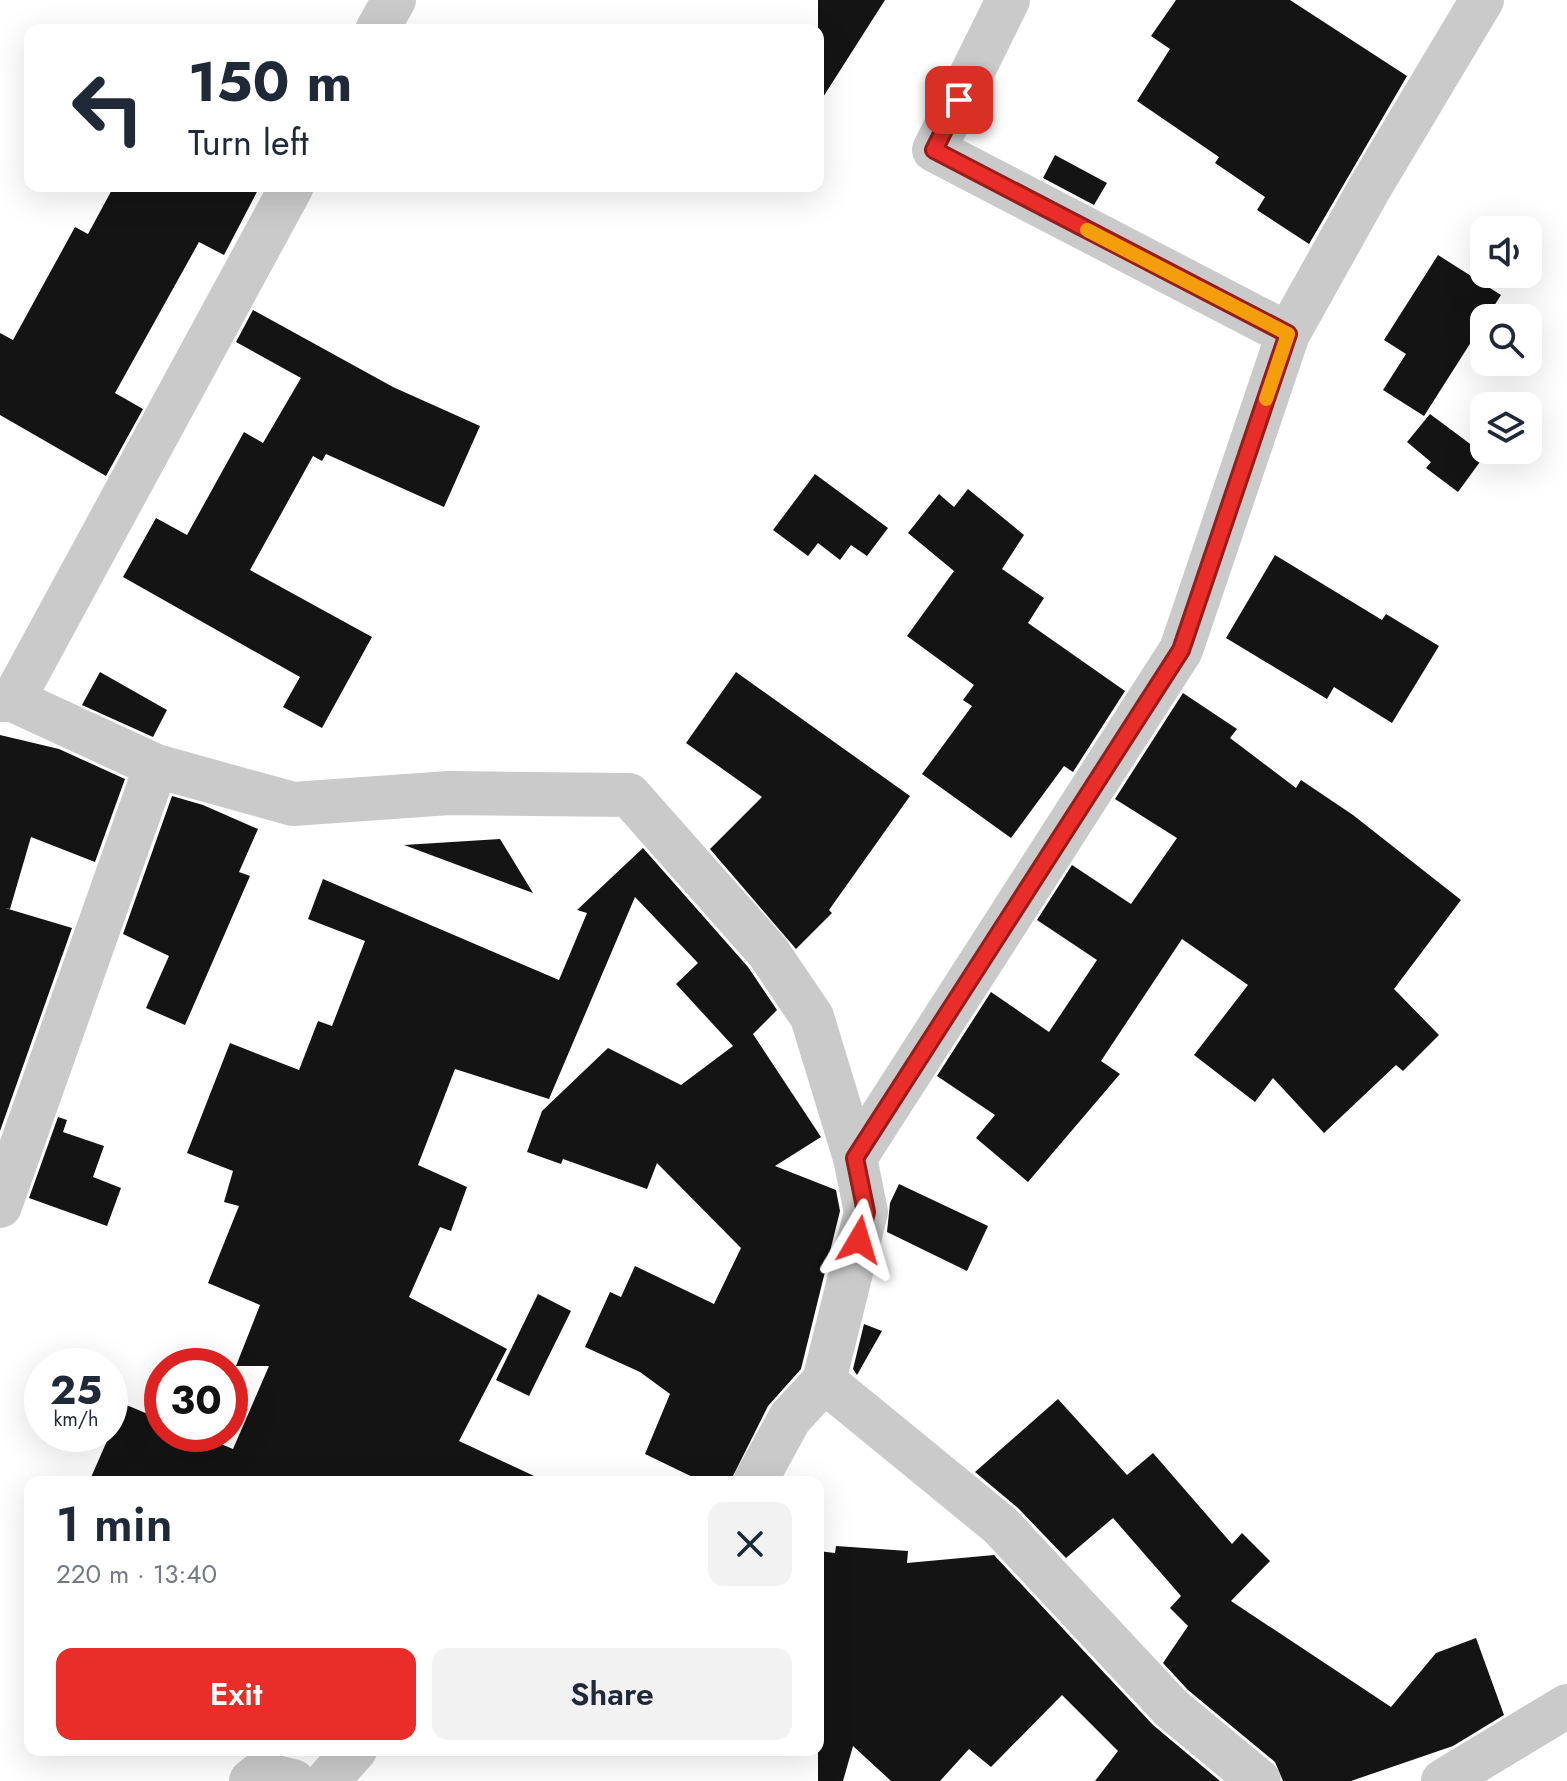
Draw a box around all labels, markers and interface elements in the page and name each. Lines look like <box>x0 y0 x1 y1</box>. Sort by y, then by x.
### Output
text: 150 m <box>188 41 352 122</box>
icon: left <box>56 56 160 160</box>
pin <box>925 66 993 134</box>
icon: arrive <box>937 78 981 122</box>
text: Turn left <box>188 116 309 168</box>
map controls <box>1470 216 1542 464</box>
button: sound <box>1470 216 1542 288</box>
button: search <box>1470 304 1542 376</box>
button: layers <box>1470 392 1542 464</box>
position arrow <box>817 1198 901 1282</box>
speed limit sign: 30 <box>144 1348 248 1452</box>
text: 25 <box>50 1361 102 1419</box>
text: km/h <box>53 1405 99 1434</box>
text: 1 min <box>56 1490 173 1559</box>
button: close <box>708 1502 792 1586</box>
text: 220 m · 13:40 <box>56 1555 217 1593</box>
button: Exit <box>56 1648 416 1740</box>
button: Share <box>432 1648 792 1740</box>

